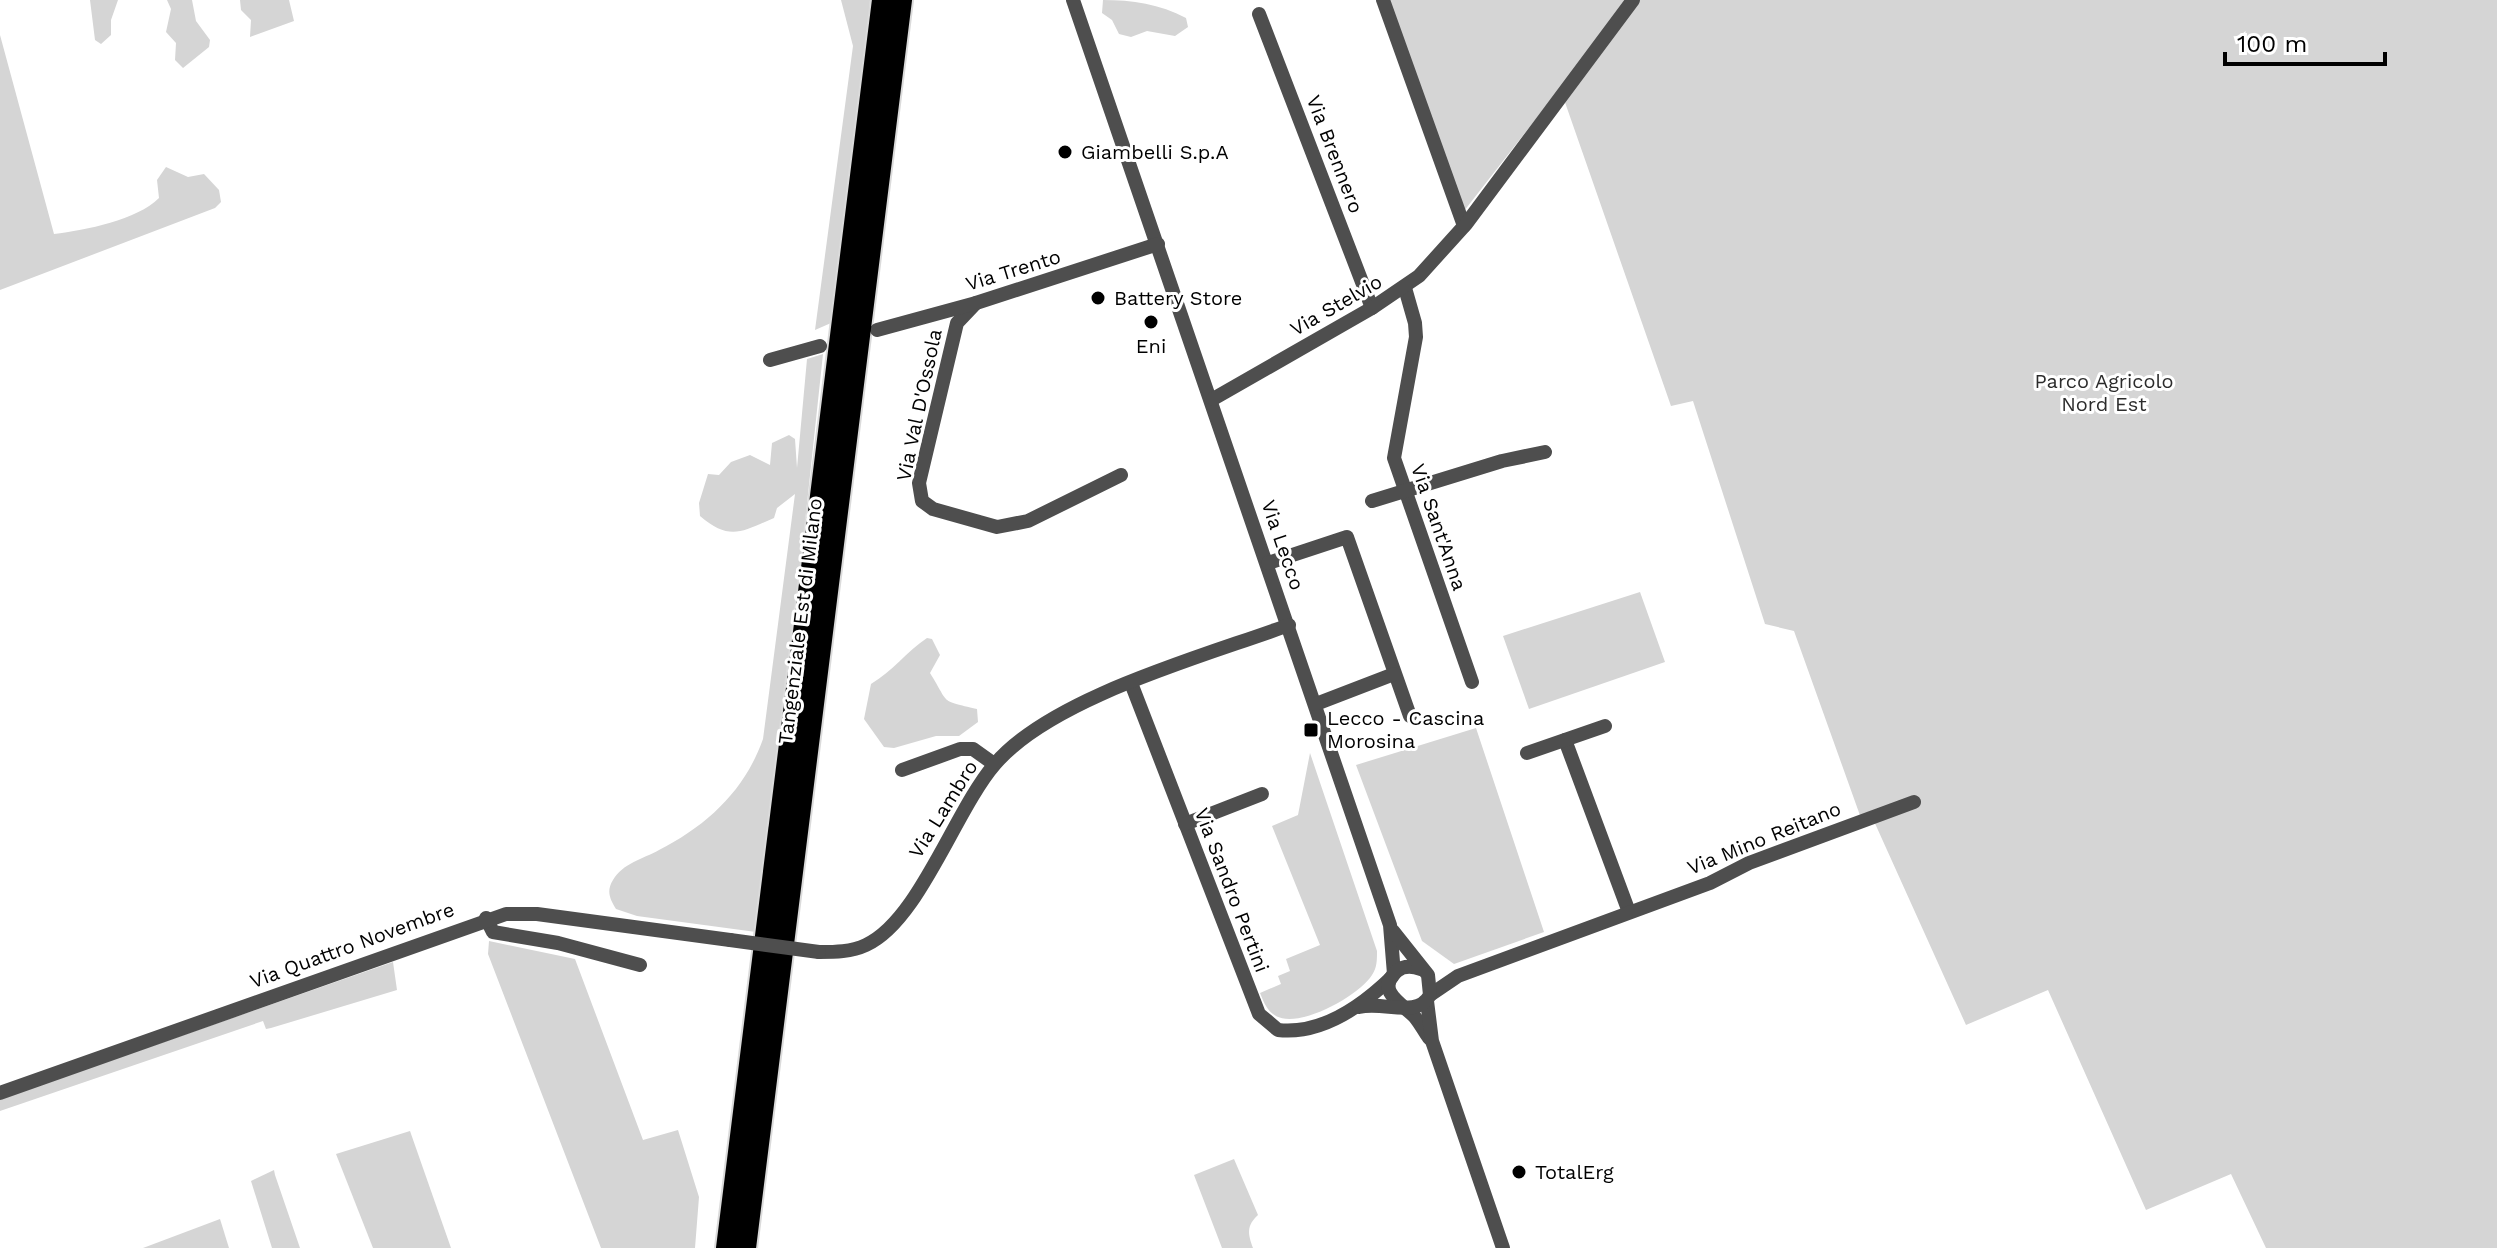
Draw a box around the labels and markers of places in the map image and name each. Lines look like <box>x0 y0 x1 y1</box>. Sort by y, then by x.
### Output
place label: Giambelli S.p.A <box>1081 140 1229 164</box>
marker: Giambelli S.p.A <box>1056 143 1074 161</box>
place label: Battery Store <box>1114 286 1242 310</box>
marker: Battery Store <box>1089 289 1107 307</box>
marker: Eni <box>1142 313 1160 331</box>
place label: Eni <box>1136 334 1166 358</box>
place label: Lecco - Cascina Morosina <box>1327 706 1484 753</box>
marker: Lecco - Cascina Morosina <box>1302 721 1320 739</box>
place label: TotalErg <box>1535 1160 1614 1184</box>
marker: TotalErg <box>1510 1163 1528 1181</box>

